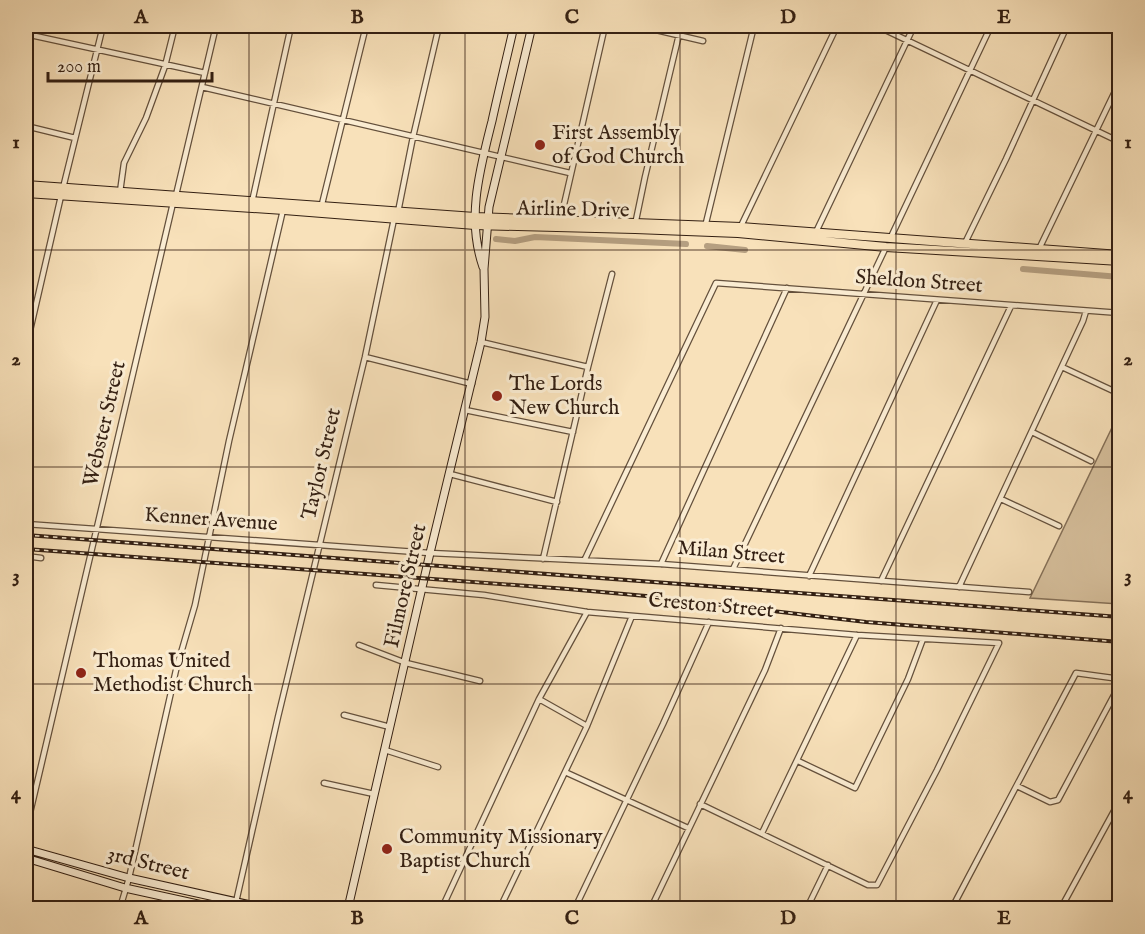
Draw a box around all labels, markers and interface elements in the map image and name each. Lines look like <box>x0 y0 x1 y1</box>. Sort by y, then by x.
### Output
text: A <box>133 5 149 30</box>
text: B <box>350 5 364 30</box>
text: C <box>565 5 579 30</box>
text: D <box>780 5 796 30</box>
text: E <box>997 5 1011 30</box>
scale bar <box>48 45 212 83</box>
text: 200 m <box>57 56 101 79</box>
place label: First Assembly of God Church <box>552 120 684 171</box>
text: 1 <box>12 130 20 155</box>
text: 1 <box>1124 130 1132 155</box>
marker: First Assembly of God Church <box>533 138 547 152</box>
street label: Airline Drive <box>515 195 630 224</box>
street label: Sheldon Street <box>854 264 984 300</box>
text: 2 <box>11 347 21 372</box>
text: 2 <box>1123 347 1133 372</box>
street label: Webster Street <box>77 358 133 490</box>
place label: The Lords New Church <box>509 371 619 422</box>
marker: The Lords New Church <box>490 389 504 403</box>
street label: Taylor Street <box>296 405 348 523</box>
street label: Kenner Avenue <box>144 502 279 538</box>
street label: Filmore Street <box>379 521 433 651</box>
street label: Milan Street <box>676 535 786 571</box>
text: 3 <box>12 564 20 589</box>
text: 3 <box>1124 564 1132 589</box>
street label: Creston Street <box>647 587 775 625</box>
place label: Thomas United Methodist Church <box>93 648 253 699</box>
marker: Thomas United Methodist Church <box>74 666 88 680</box>
text: 4 <box>11 781 22 806</box>
text: 4 <box>1123 781 1134 806</box>
place label: Community Missionary Baptist Church <box>399 824 603 875</box>
street label: 3rd Street <box>104 841 192 887</box>
marker: Community Missionary Baptist Church <box>380 842 394 856</box>
text: A <box>133 906 149 931</box>
text: B <box>350 906 364 931</box>
text: C <box>565 906 579 931</box>
text: D <box>780 906 796 931</box>
text: E <box>997 906 1011 931</box>

